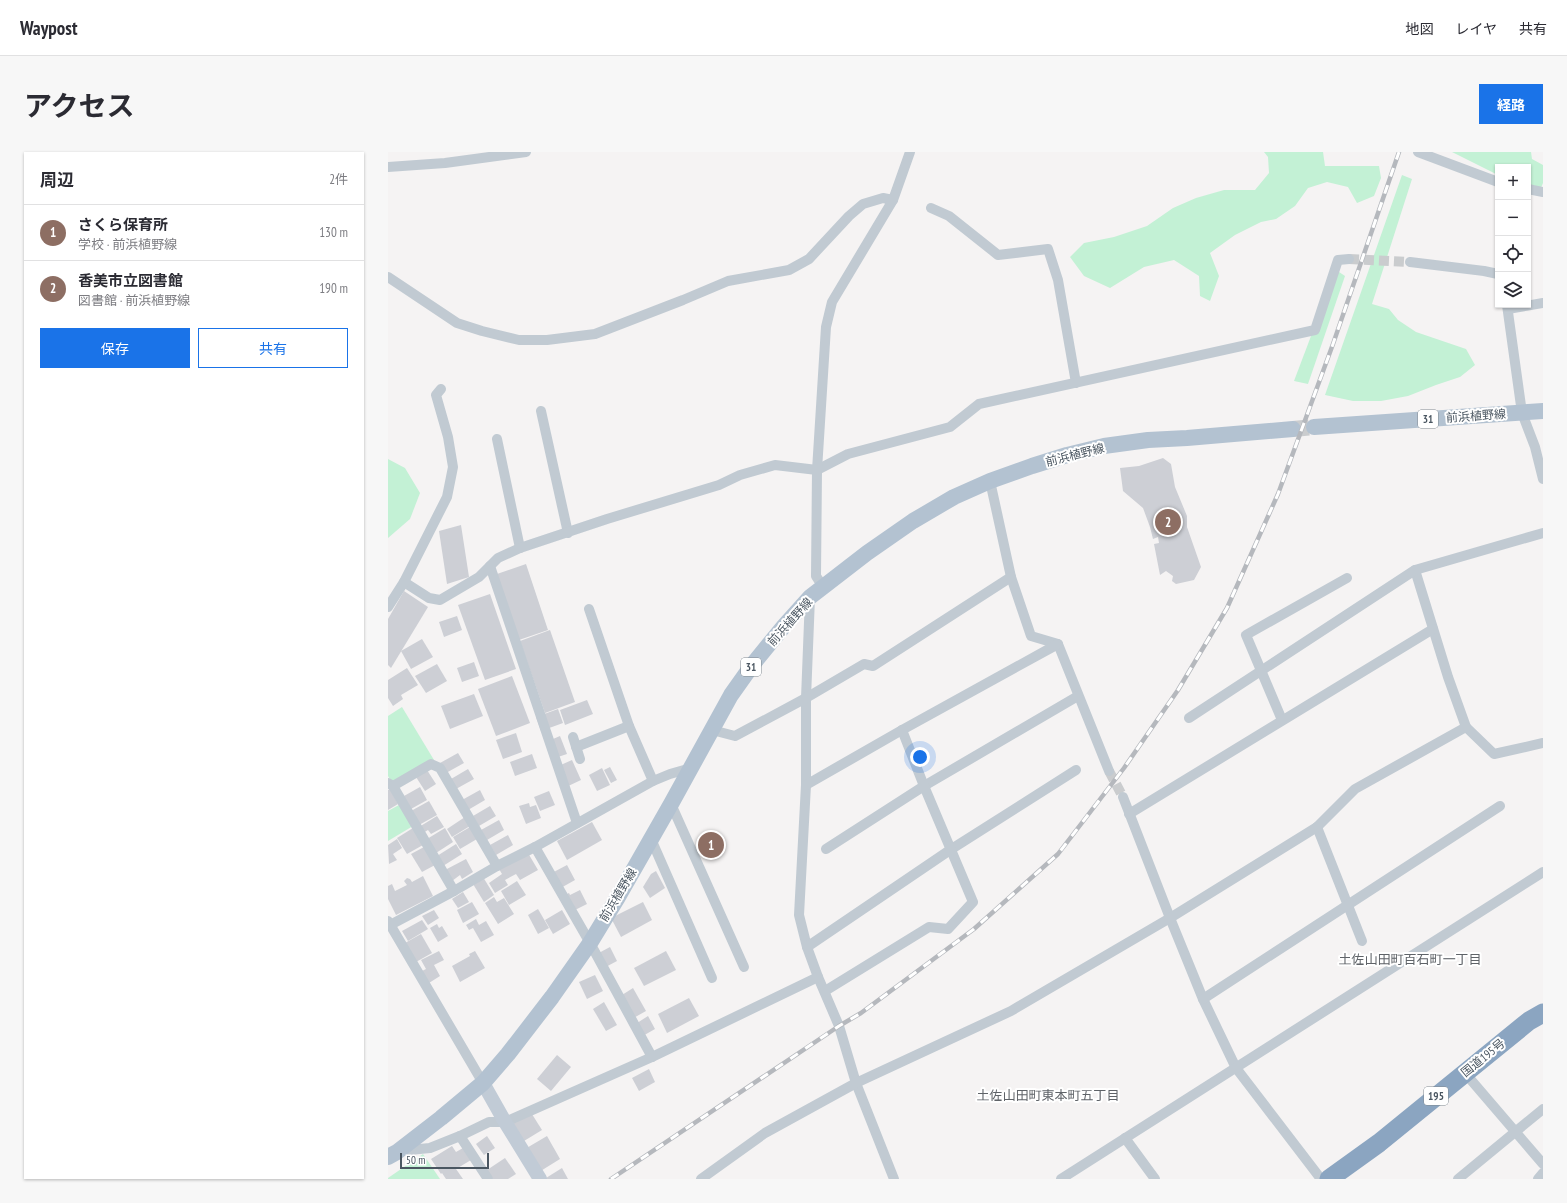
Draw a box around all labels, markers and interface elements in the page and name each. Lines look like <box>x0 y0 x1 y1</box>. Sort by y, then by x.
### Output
text: Waypost <box>20 16 77 40</box>
text: 地図 <box>1405 20 1433 38</box>
text: レイヤ <box>1455 20 1497 38</box>
text: 共有 <box>1519 20 1547 38</box>
button: 経路 <box>1479 84 1543 124</box>
text: アクセス <box>24 87 135 124</box>
map controls <box>1495 164 1531 308</box>
button: + <box>1495 164 1531 200</box>
text: 周辺 <box>40 169 74 191</box>
text: 2件 <box>329 171 348 188</box>
button: − <box>1495 200 1531 236</box>
text: さくら保育所 <box>78 215 168 234</box>
text: 1 <box>50 224 56 241</box>
text: 130 m <box>319 224 348 241</box>
text: 学校 · 前浜植野線 <box>78 236 177 253</box>
button: locate <box>1495 236 1531 272</box>
text: 香美市立図書館 <box>78 271 183 290</box>
button: layers <box>1495 272 1531 308</box>
text: 2 <box>50 280 56 297</box>
text: 190 m <box>319 280 348 297</box>
text: 図書館 · 前浜植野線 <box>78 292 190 309</box>
button: 保存 <box>40 328 190 368</box>
button: 共有 <box>198 328 348 368</box>
street label: 前浜植野線 <box>1446 406 1506 425</box>
road number: 31 <box>1418 410 1438 428</box>
street label: 前浜植野線 <box>1044 440 1106 469</box>
pin: 2 <box>1155 507 1181 537</box>
street label: 前浜植野線 <box>764 594 815 649</box>
road number: 31 <box>741 658 761 676</box>
your location <box>910 747 930 767</box>
pin: 1 <box>698 830 724 860</box>
street label: 前浜植野線 <box>596 865 639 924</box>
district label: 土佐山田町百石町一丁目 <box>1338 951 1482 968</box>
street label: 国道195号 <box>1458 1035 1508 1080</box>
district label: 土佐山田町東本町五丁目 <box>976 1087 1120 1104</box>
road number: 195 <box>1424 1087 1448 1105</box>
scale bar <box>400 1151 489 1170</box>
text: 50 m <box>406 1153 425 1167</box>

